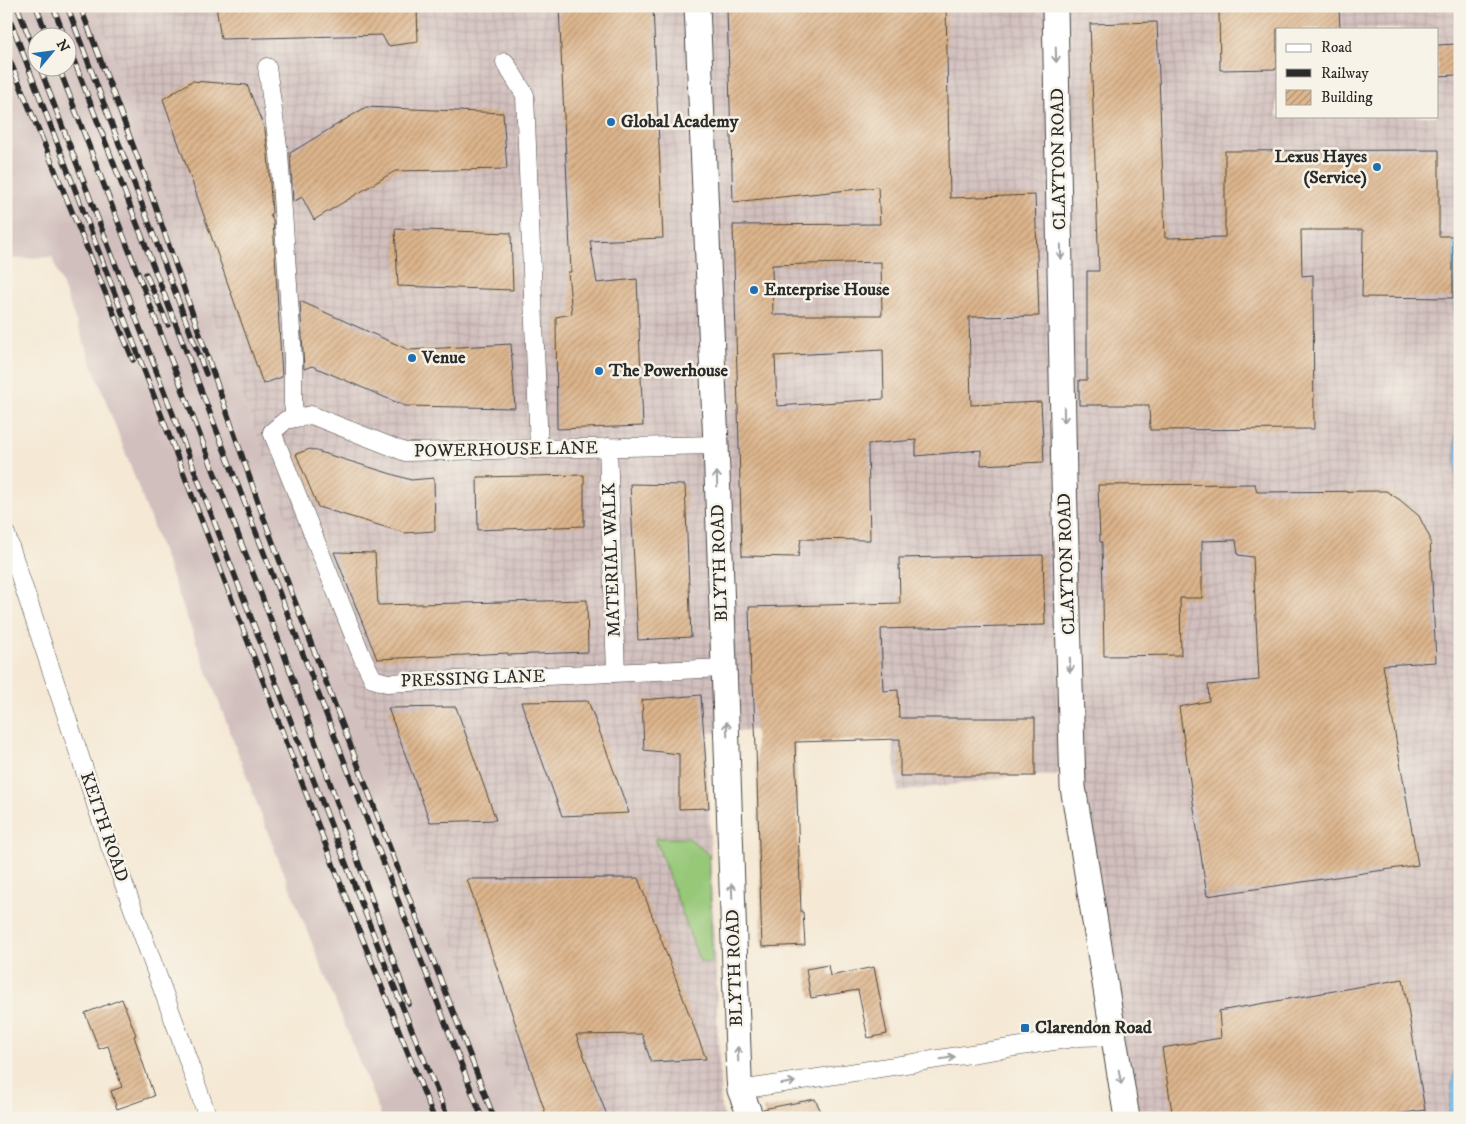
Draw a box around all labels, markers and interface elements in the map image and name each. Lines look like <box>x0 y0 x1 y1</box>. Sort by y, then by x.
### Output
north arrow <box>28 28 78 78</box>
legend <box>1276 28 1438 118</box>
text: N <box>52 37 73 56</box>
text: Road <box>1321 38 1353 57</box>
one-way arrow <box>1052 47 1061 63</box>
text: Railway <box>1321 64 1369 83</box>
street label: CLAYTON ROAD <box>1047 88 1071 230</box>
text: Building <box>1321 88 1373 107</box>
place label: Global Academy <box>621 111 739 133</box>
marker: Global Academy <box>605 116 617 128</box>
place label: Lexus Hayes (Service) <box>1274 146 1367 189</box>
marker: Lexus Hayes (Service) <box>1371 161 1383 173</box>
one-way arrow <box>1056 244 1066 260</box>
place label: Enterprise House <box>764 279 890 301</box>
marker: Enterprise House <box>748 284 760 296</box>
place label: Venue <box>421 347 466 369</box>
marker: Venue <box>406 352 418 364</box>
place label: The Powerhouse <box>608 360 729 382</box>
marker: The Powerhouse <box>593 365 605 377</box>
one-way arrow <box>1059 406 1069 423</box>
street label: POWERHOUSE LANE <box>414 437 598 463</box>
one-way arrow <box>713 471 722 487</box>
street label: MATERIAL WALK <box>598 482 626 638</box>
street label: CLAYTON ROAD <box>1054 493 1080 635</box>
street label: BLYTH ROAD <box>707 504 733 622</box>
one-way arrow <box>1065 657 1074 673</box>
street label: PRESSING LANE <box>400 665 546 693</box>
one-way arrow <box>722 721 731 737</box>
street label: KEITH ROAD <box>75 769 133 885</box>
one-way arrow <box>728 884 737 900</box>
street label: BLYTH ROAD <box>722 909 748 1027</box>
place label: Clarendon Road <box>1035 1017 1153 1039</box>
marker: Clarendon Road <box>1019 1022 1031 1034</box>
one-way arrow <box>733 1046 743 1062</box>
one-way arrow <box>940 1052 956 1062</box>
one-way arrow <box>1115 1069 1125 1085</box>
one-way arrow <box>779 1077 795 1087</box>

